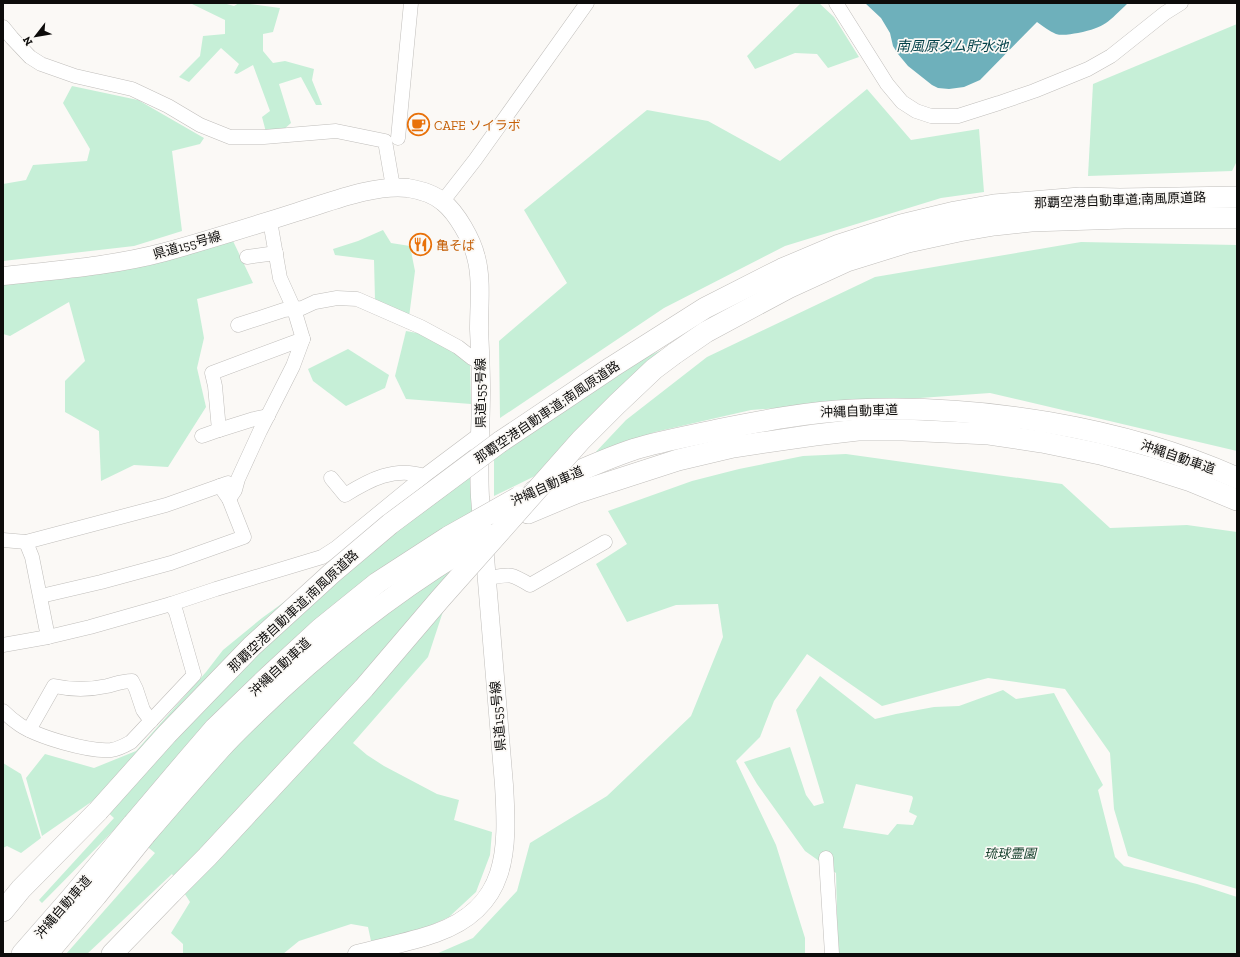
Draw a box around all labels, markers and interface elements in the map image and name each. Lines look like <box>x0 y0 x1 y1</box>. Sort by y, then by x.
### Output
north arrow <box>16 16 56 56</box>
text: N <box>20 33 36 48</box>
water label: 南風原ダム貯水池 <box>896 38 1010 55</box>
cafe icon: CAFE ソイラボ <box>406 112 432 138</box>
place label: CAFE ソイラボ <box>434 118 521 133</box>
street label: 那覇空港自動車道;南風原道路 <box>1034 190 1206 210</box>
street label: 県道155号線 <box>151 228 223 262</box>
restaurant icon: 亀そば <box>408 232 434 258</box>
place label: 亀そば <box>436 238 475 253</box>
street label: 那覇空港自動車道;南風原道路 <box>471 358 623 466</box>
street label: 県道155号線 <box>473 358 488 428</box>
street label: 沖縄自動車道 <box>820 402 898 420</box>
street label: 沖縄自動車道 <box>1139 437 1217 477</box>
street label: 沖縄自動車道 <box>508 463 586 509</box>
street label: 那覇空港自動車道;南風原道路 <box>225 547 361 675</box>
street label: 沖縄自動車道 <box>246 635 314 699</box>
street label: 県道155号線 <box>487 680 509 752</box>
park label: 琉球霊園 <box>984 846 1038 861</box>
street label: 沖縄自動車道 <box>32 873 94 941</box>

